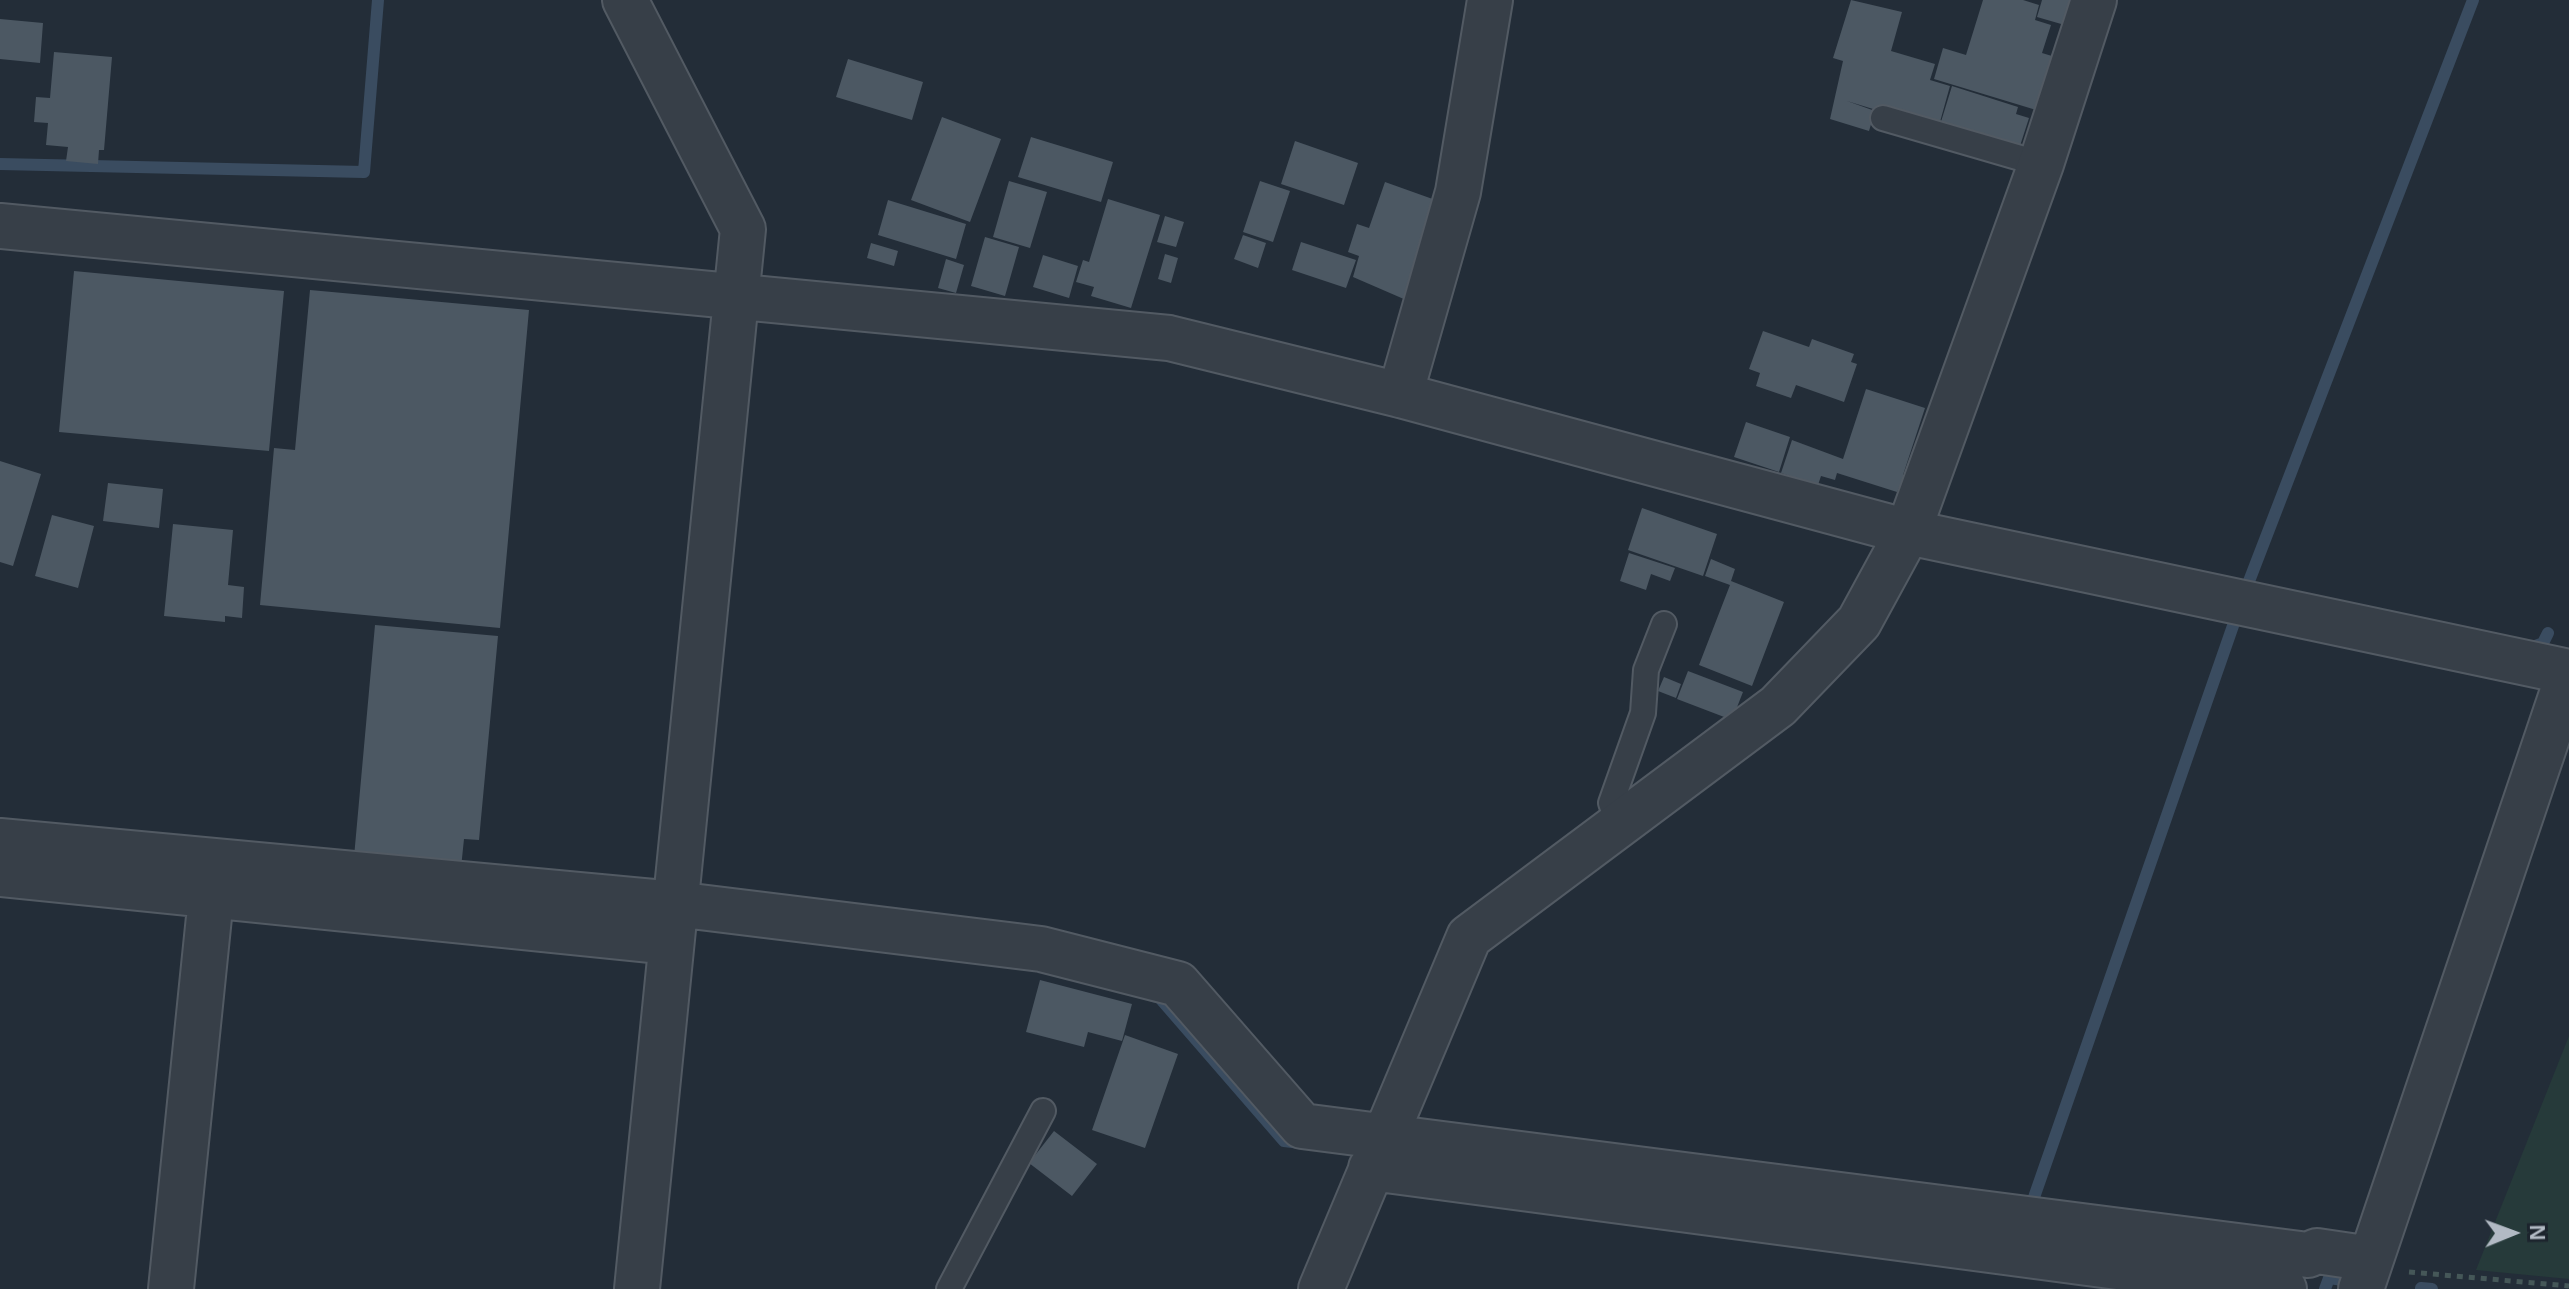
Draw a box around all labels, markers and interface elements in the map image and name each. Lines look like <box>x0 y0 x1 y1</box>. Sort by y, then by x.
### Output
north arrow <box>2473 1193 2553 1273</box>
text: N <box>2525 1224 2550 1241</box>

